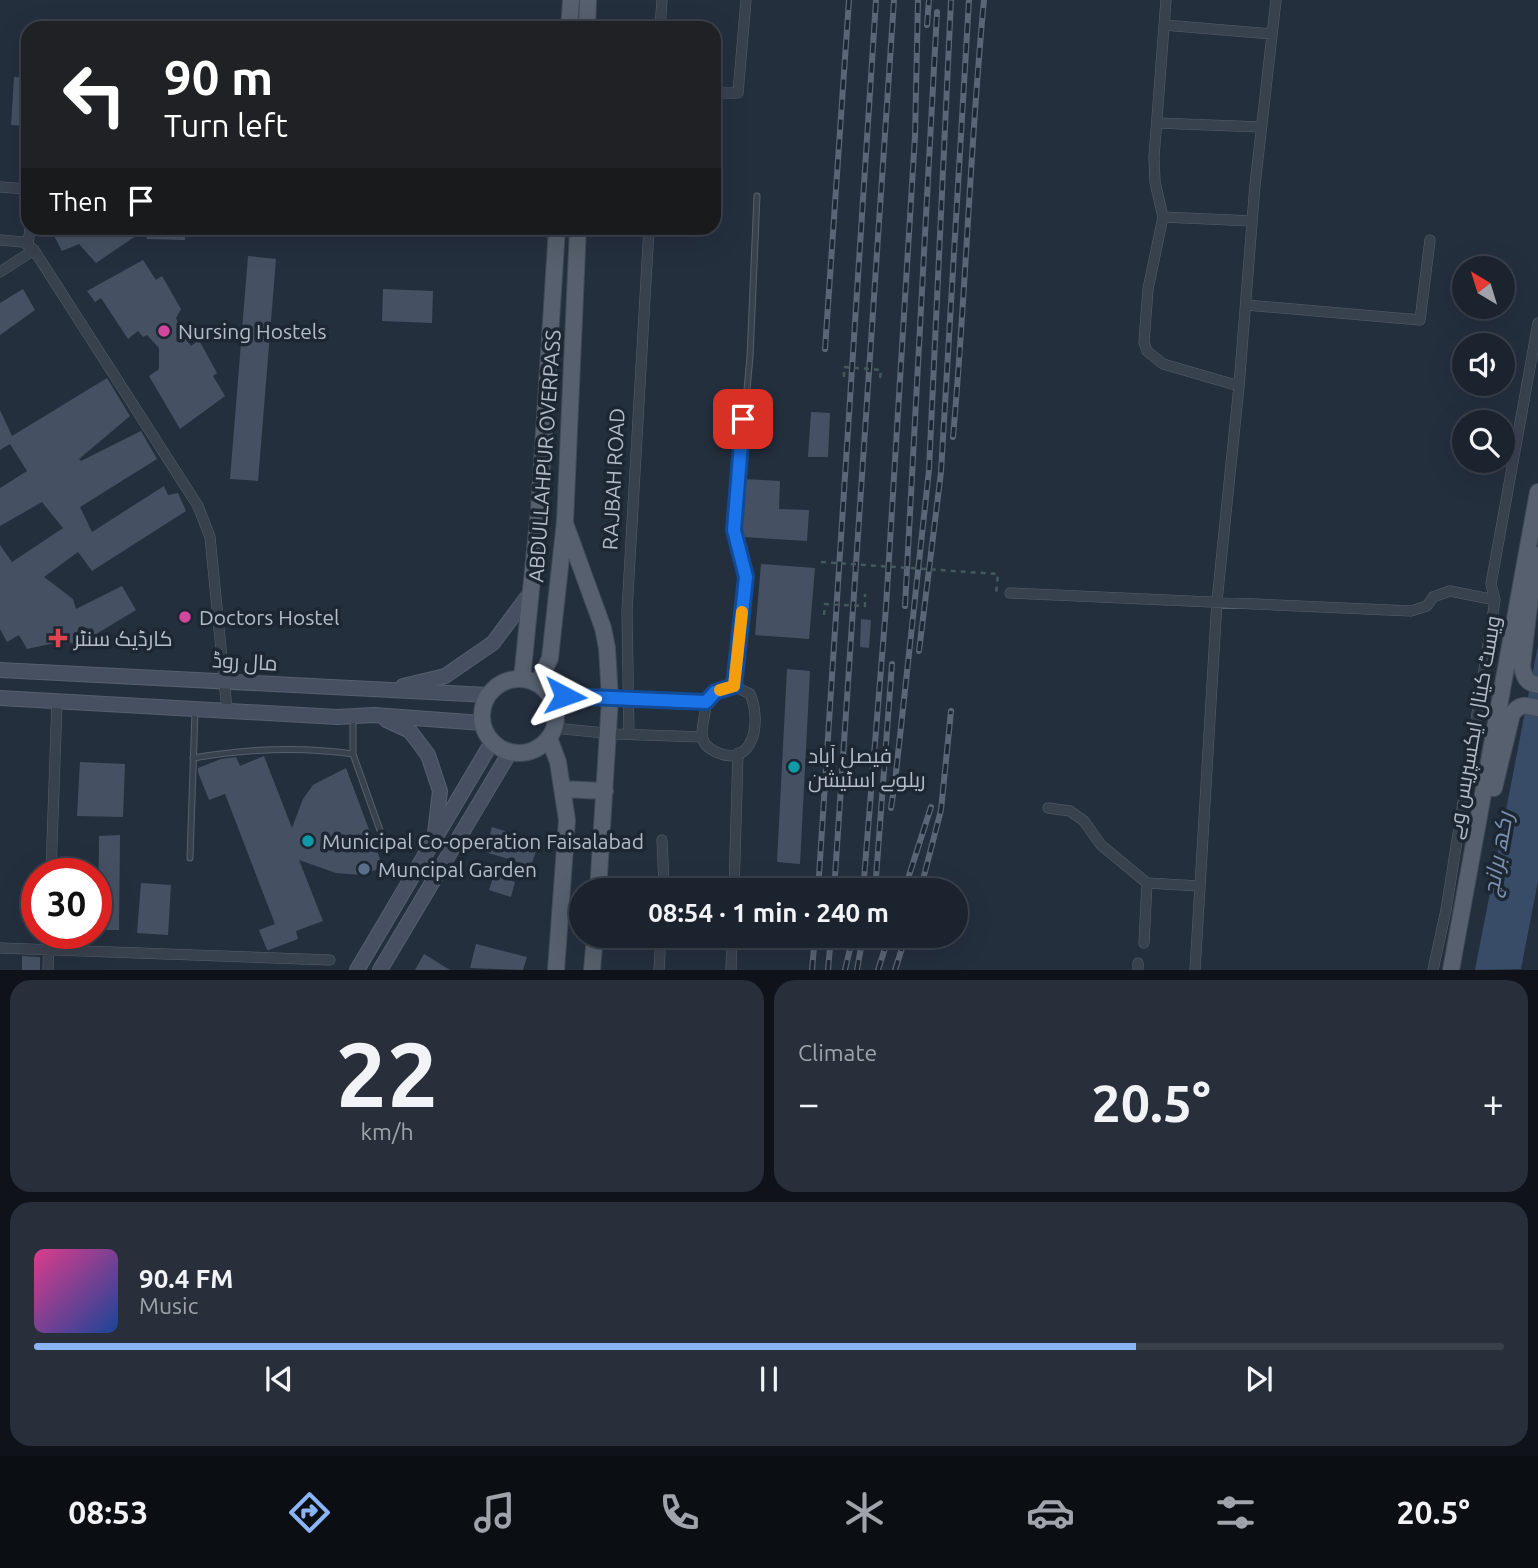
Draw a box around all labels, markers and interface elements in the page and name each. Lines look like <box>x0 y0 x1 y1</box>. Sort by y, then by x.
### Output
icon: left <box>49 49 140 140</box>
text: 90 m <box>164 49 273 104</box>
text: Turn left <box>164 107 288 143</box>
icon: arrive <box>122 182 160 220</box>
text: Then <box>49 187 108 216</box>
north arrow <box>1452 256 1516 318</box>
map controls <box>1452 256 1515 473</box>
place label: Nursing Hostels <box>178 319 327 343</box>
marker: Nursing Hostels <box>156 323 172 339</box>
street label: ABDULLAHPUR OVERPASS <box>523 329 565 583</box>
button: sound <box>1452 333 1515 396</box>
pin <box>713 389 773 449</box>
icon: arrive <box>724 400 762 438</box>
street label: RAJBAH ROAD <box>597 407 629 551</box>
button: search <box>1452 410 1515 473</box>
place label: Doctors Hostel <box>199 605 340 629</box>
marker: Doctors Hostel <box>177 609 193 625</box>
street label: ویسٹ کینال ایکسپریس وے <box>1442 613 1507 841</box>
place label: کارڈیک سنٹر <box>73 626 173 651</box>
marker: کارڈیک سنٹر <box>48 628 68 648</box>
street label: مال روڈ <box>212 647 278 677</box>
position arrow <box>528 659 602 733</box>
place label: فیصل آباد ریلوے اسٹیشن <box>808 743 926 793</box>
marker: فیصل آباد ریلوے اسٹیشن <box>786 759 802 775</box>
water label: رکھ برانچ <box>1477 808 1521 899</box>
place label: Municipal Co-operation Faisalabad <box>322 829 644 853</box>
marker: Municipal Co-operation Faisalabad <box>300 833 316 849</box>
place label: Muncipal Garden <box>378 857 537 881</box>
speed limit sign: 30 <box>21 858 112 949</box>
marker: Muncipal Garden <box>356 861 372 877</box>
text: 08:54 · 1 min · 240 m <box>648 898 889 927</box>
text: 22 <box>336 1022 438 1124</box>
text: Climate <box>798 1040 877 1065</box>
text: 20.5° <box>1091 1074 1211 1132</box>
text: − <box>798 1082 819 1124</box>
text: + <box>1483 1082 1504 1124</box>
text: km/h <box>360 1119 414 1144</box>
text: 90.4 FM <box>139 1264 233 1293</box>
text: Music <box>139 1293 198 1318</box>
icon: previous <box>260 1360 298 1398</box>
icon: pause <box>750 1360 788 1398</box>
icon: next <box>1240 1360 1278 1398</box>
icon: directions <box>285 1488 334 1537</box>
icon: music <box>470 1488 519 1537</box>
icon: phone <box>655 1488 704 1537</box>
icon: climate <box>840 1488 889 1537</box>
icon: car <box>1026 1488 1075 1537</box>
icon: filters <box>1211 1488 1260 1537</box>
text: 08:53 <box>68 1494 148 1530</box>
text: 20.5° <box>1396 1494 1470 1530</box>

